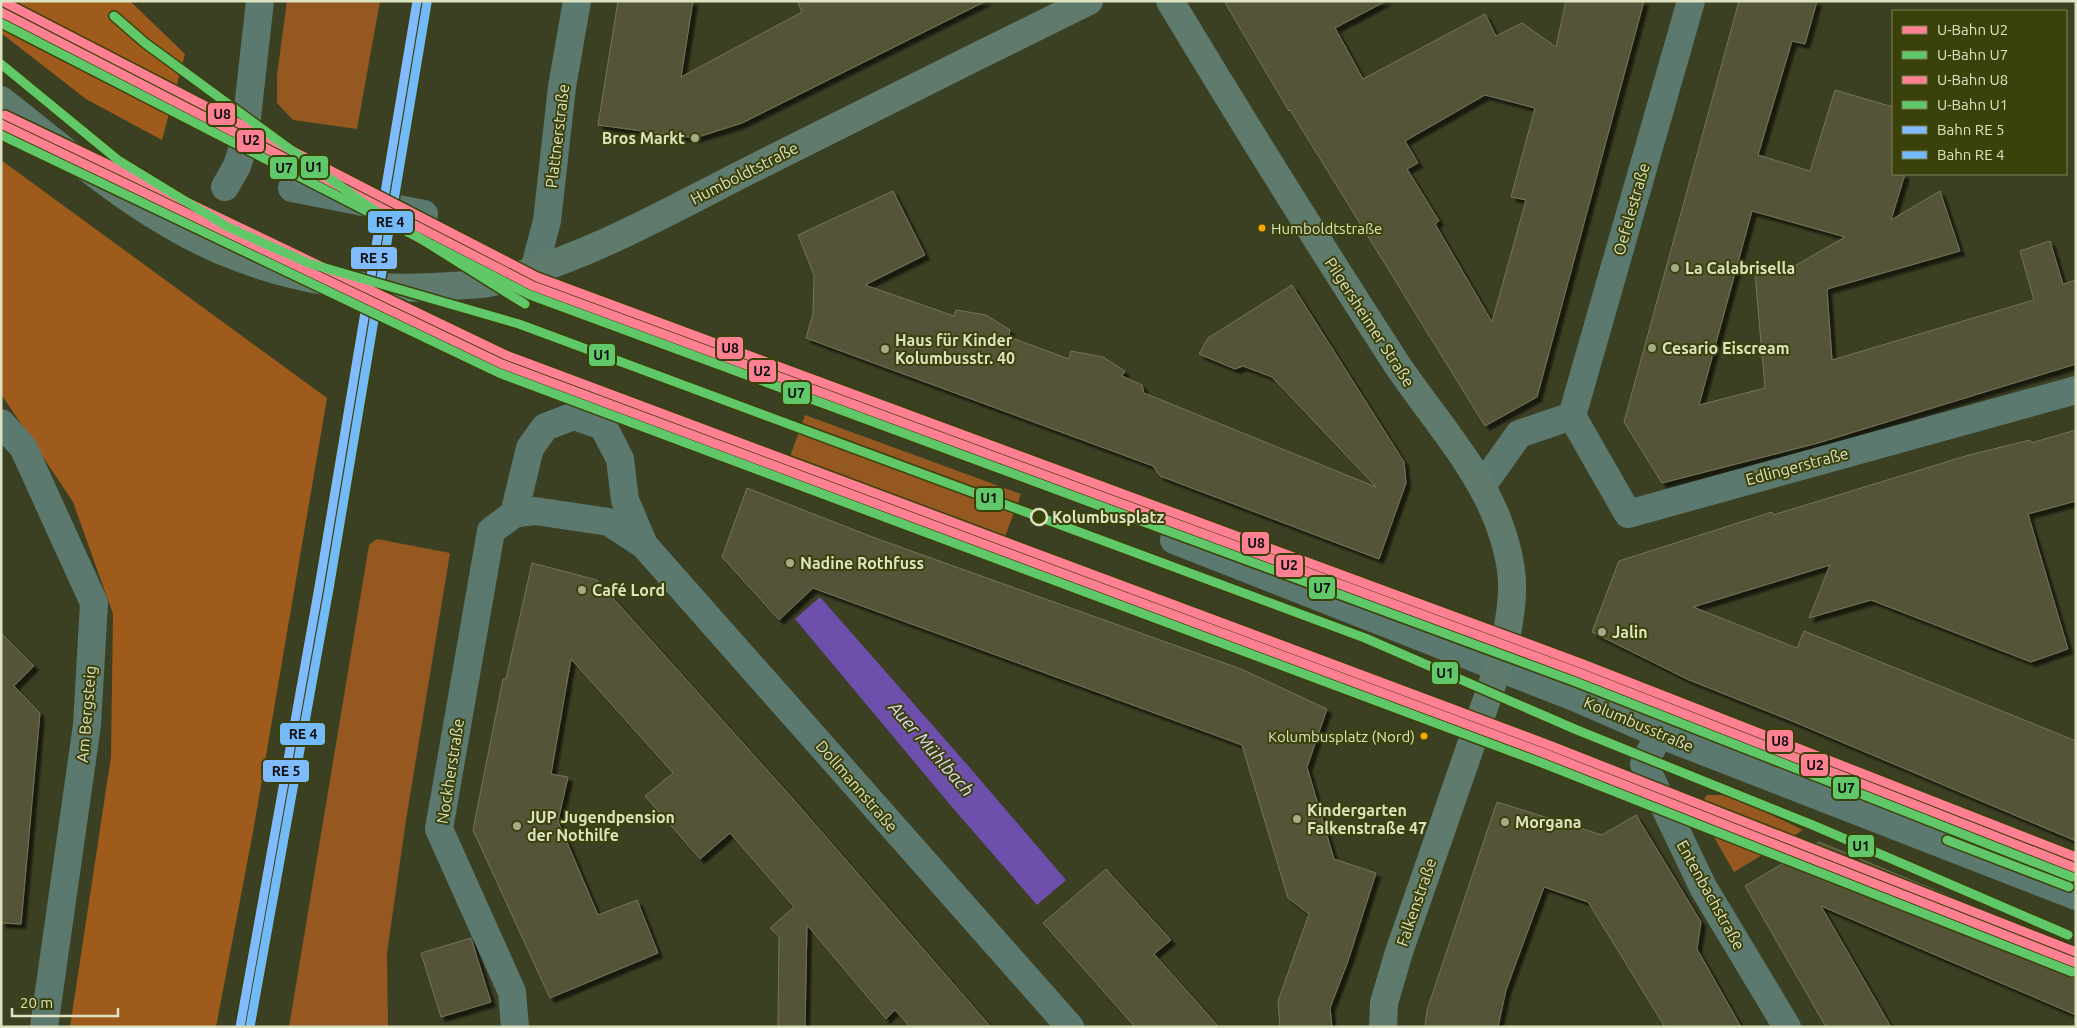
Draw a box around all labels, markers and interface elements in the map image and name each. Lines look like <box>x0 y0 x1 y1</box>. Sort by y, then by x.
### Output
legend <box>1892 10 2067 175</box>
text: U-Bahn U2 <box>1937 21 2008 38</box>
text: U-Bahn U7 <box>1937 46 2008 63</box>
text: U-Bahn U8 <box>1937 71 2008 88</box>
street label: Plattnerstraße <box>542 83 572 189</box>
text: U-Bahn U1 <box>1937 96 2008 113</box>
line badge: U8 <box>207 102 236 126</box>
text: U8 <box>213 106 231 122</box>
text: Bahn RE 5 <box>1937 121 2004 138</box>
line badge: U2 <box>236 129 265 153</box>
place label: Bros Markt <box>602 129 685 147</box>
text: U2 <box>242 132 260 148</box>
marker: Bros Markt <box>689 132 701 144</box>
street label: Humboldtstraße <box>687 138 801 208</box>
text: Bahn RE 4 <box>1937 146 2004 163</box>
line badge: U1 <box>300 155 329 179</box>
line badge: U7 <box>269 156 298 180</box>
text: U1 <box>305 159 323 175</box>
text: U7 <box>275 160 293 176</box>
street label: Oefelestraße <box>1609 161 1653 257</box>
line badge: RE 4 <box>367 210 414 234</box>
text: RE 4 <box>376 214 404 230</box>
place label: Humboldtstraße <box>1271 220 1382 237</box>
marker: Humboldtstraße <box>1257 223 1267 233</box>
line badge: RE 5 <box>350 246 398 270</box>
text: RE 5 <box>360 250 388 266</box>
street label: Pilgersheimer Straße <box>1322 254 1418 390</box>
place label: La Calabrisella <box>1685 259 1795 277</box>
marker: La Calabrisella <box>1669 262 1681 274</box>
place label: Haus für Kinder Kolumbusstr. 40 <box>895 331 1015 367</box>
line badge: U8 <box>716 336 744 360</box>
place label: Cesario Eiscream <box>1662 339 1790 357</box>
text: U8 <box>721 340 739 356</box>
marker: Cesario Eiscream <box>1646 342 1658 354</box>
line badge: U1 <box>588 343 616 367</box>
marker: Haus für Kinder Kolumbusstr. 40 <box>879 343 891 355</box>
text: U1 <box>593 347 611 363</box>
line badge: U2 <box>748 359 777 383</box>
text: U2 <box>753 363 771 379</box>
line badge: U7 <box>782 381 811 405</box>
text: U7 <box>787 385 805 401</box>
street label: Edlingerstraße <box>1744 444 1850 488</box>
line badge: U1 <box>975 487 1004 511</box>
text: U1 <box>980 490 998 506</box>
marker: Kolumbusplatz <box>1030 508 1048 526</box>
place label: Kolumbusplatz <box>1052 508 1164 526</box>
line badge: U8 <box>1241 531 1270 555</box>
text: U8 <box>1247 535 1265 551</box>
place label: Nadine Rothfuss <box>800 554 924 572</box>
line badge: U2 <box>1275 554 1304 578</box>
marker: Nadine Rothfuss <box>784 557 796 569</box>
text: U2 <box>1280 557 1298 573</box>
line badge: U7 <box>1308 576 1336 600</box>
text: U7 <box>1313 580 1331 596</box>
place label: Café Lord <box>592 581 665 599</box>
marker: Café Lord <box>576 584 588 596</box>
place label: Jalin <box>1612 623 1648 641</box>
marker: Jalin <box>1596 626 1608 638</box>
line badge: U1 <box>1431 661 1459 685</box>
street label: Am Bergsteig <box>73 665 99 763</box>
text: U1 <box>1436 665 1454 681</box>
street label: Kolumbusstraße <box>1581 693 1697 755</box>
water label: Auer Mühlbach <box>884 696 978 800</box>
street label: Nockherstraße <box>433 717 467 825</box>
line badge: RE 4 <box>279 722 326 746</box>
text: RE 4 <box>289 726 317 742</box>
place label: Kolumbusplatz (Nord) <box>1268 728 1415 745</box>
line badge: U8 <box>1766 729 1794 753</box>
marker: Kolumbusplatz (Nord) <box>1419 731 1429 741</box>
text: U8 <box>1771 733 1789 749</box>
street label: Dollmannstraße <box>812 737 902 835</box>
line badge: U2 <box>1800 753 1829 777</box>
text: U2 <box>1806 757 1824 773</box>
line badge: RE 5 <box>262 759 310 783</box>
text: RE 5 <box>272 763 300 779</box>
line badge: U7 <box>1832 776 1860 800</box>
text: U7 <box>1837 780 1855 796</box>
place label: Kindergarten Falkenstraße 47 <box>1307 801 1427 837</box>
place label: JUP Jugendpension der Nothilfe <box>527 808 675 844</box>
marker: Kindergarten Falkenstraße 47 <box>1291 813 1303 825</box>
place label: Morgana <box>1515 813 1581 831</box>
marker: Morgana <box>1499 816 1511 828</box>
marker: JUP Jugendpension der Nothilfe <box>511 820 523 832</box>
line badge: U1 <box>1847 834 1875 858</box>
street label: Entenbachstraße <box>1673 837 1749 953</box>
text: U1 <box>1852 838 1870 854</box>
street label: Falkenstraße <box>1393 856 1439 948</box>
scale bar <box>12 986 119 1018</box>
text: 20 m <box>20 994 53 1011</box>

